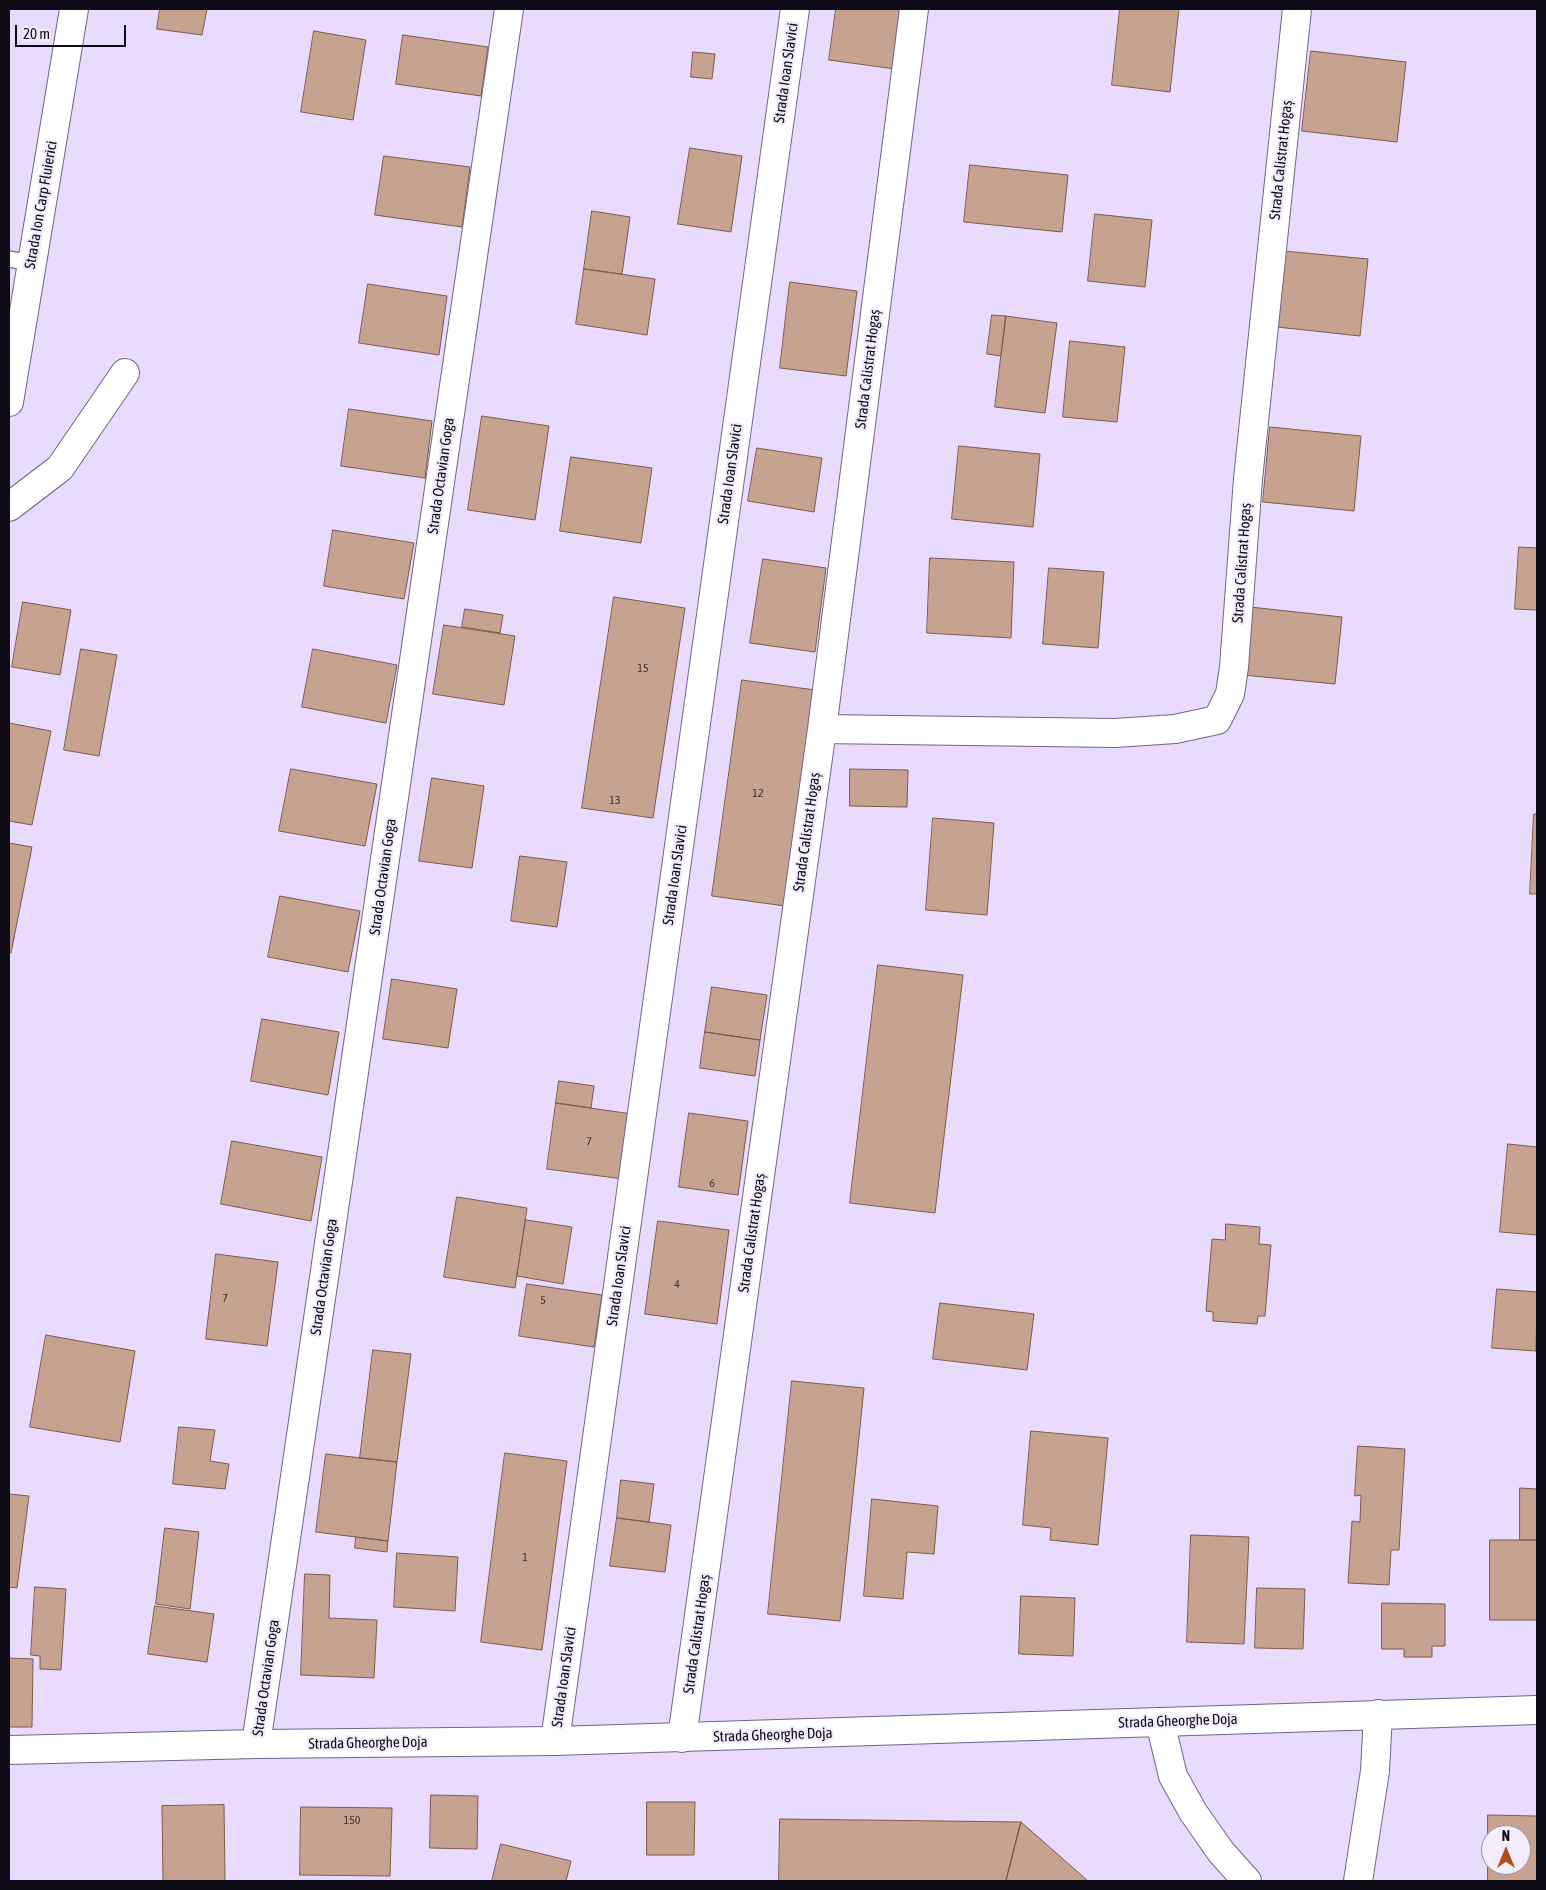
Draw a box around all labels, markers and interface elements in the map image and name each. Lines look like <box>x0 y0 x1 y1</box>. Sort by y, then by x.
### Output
scale bar <box>18 15 129 47</box>
street label: Strada Ioan Slavici <box>770 22 802 124</box>
text: 20 m <box>23 25 50 42</box>
street label: Strada Calistrat Hogaș <box>1266 99 1296 221</box>
street label: Strada Ion Carp Fluierici <box>21 140 61 270</box>
street label: Strada Calistrat Hogaș <box>852 308 884 430</box>
street label: Strada Octavian Goga <box>424 417 458 535</box>
street label: Strada Ioan Slavici <box>714 423 746 525</box>
street label: Strada Calistrat Hogaș <box>1229 502 1255 624</box>
house number: 15 <box>637 661 649 675</box>
street label: Strada Calistrat Hogaș <box>790 771 824 893</box>
house number: 12 <box>752 786 764 800</box>
house number: 13 <box>609 793 621 807</box>
street label: Strada Octavian Goga <box>366 818 400 936</box>
street label: Strada Ioan Slavici <box>659 824 691 926</box>
house number: 7 <box>586 1134 592 1148</box>
street label: Strada Calistrat Hogaș <box>735 1172 769 1294</box>
house number: 6 <box>709 1176 715 1190</box>
street label: Strada Octavian Goga <box>307 1218 341 1336</box>
street label: Strada Ioan Slavici <box>603 1225 635 1327</box>
house number: 4 <box>674 1277 680 1291</box>
house number: 7 <box>222 1291 228 1305</box>
house number: 5 <box>540 1293 546 1307</box>
house number: 1 <box>522 1550 528 1564</box>
street label: Strada Calistrat Hogaș <box>680 1573 714 1695</box>
street label: Strada Octavian Goga <box>249 1619 283 1737</box>
street label: Strada Ioan Slavici <box>548 1626 580 1728</box>
street label: Strada Gheorghe Doja <box>1118 1710 1238 1732</box>
street label: Strada Gheorghe Doja <box>713 1724 833 1746</box>
street label: Strada Gheorghe Doja <box>308 1733 428 1753</box>
house number: 150 <box>344 1813 360 1827</box>
north arrow <box>1481 1825 1531 1875</box>
text: N <box>1502 1828 1510 1844</box>

